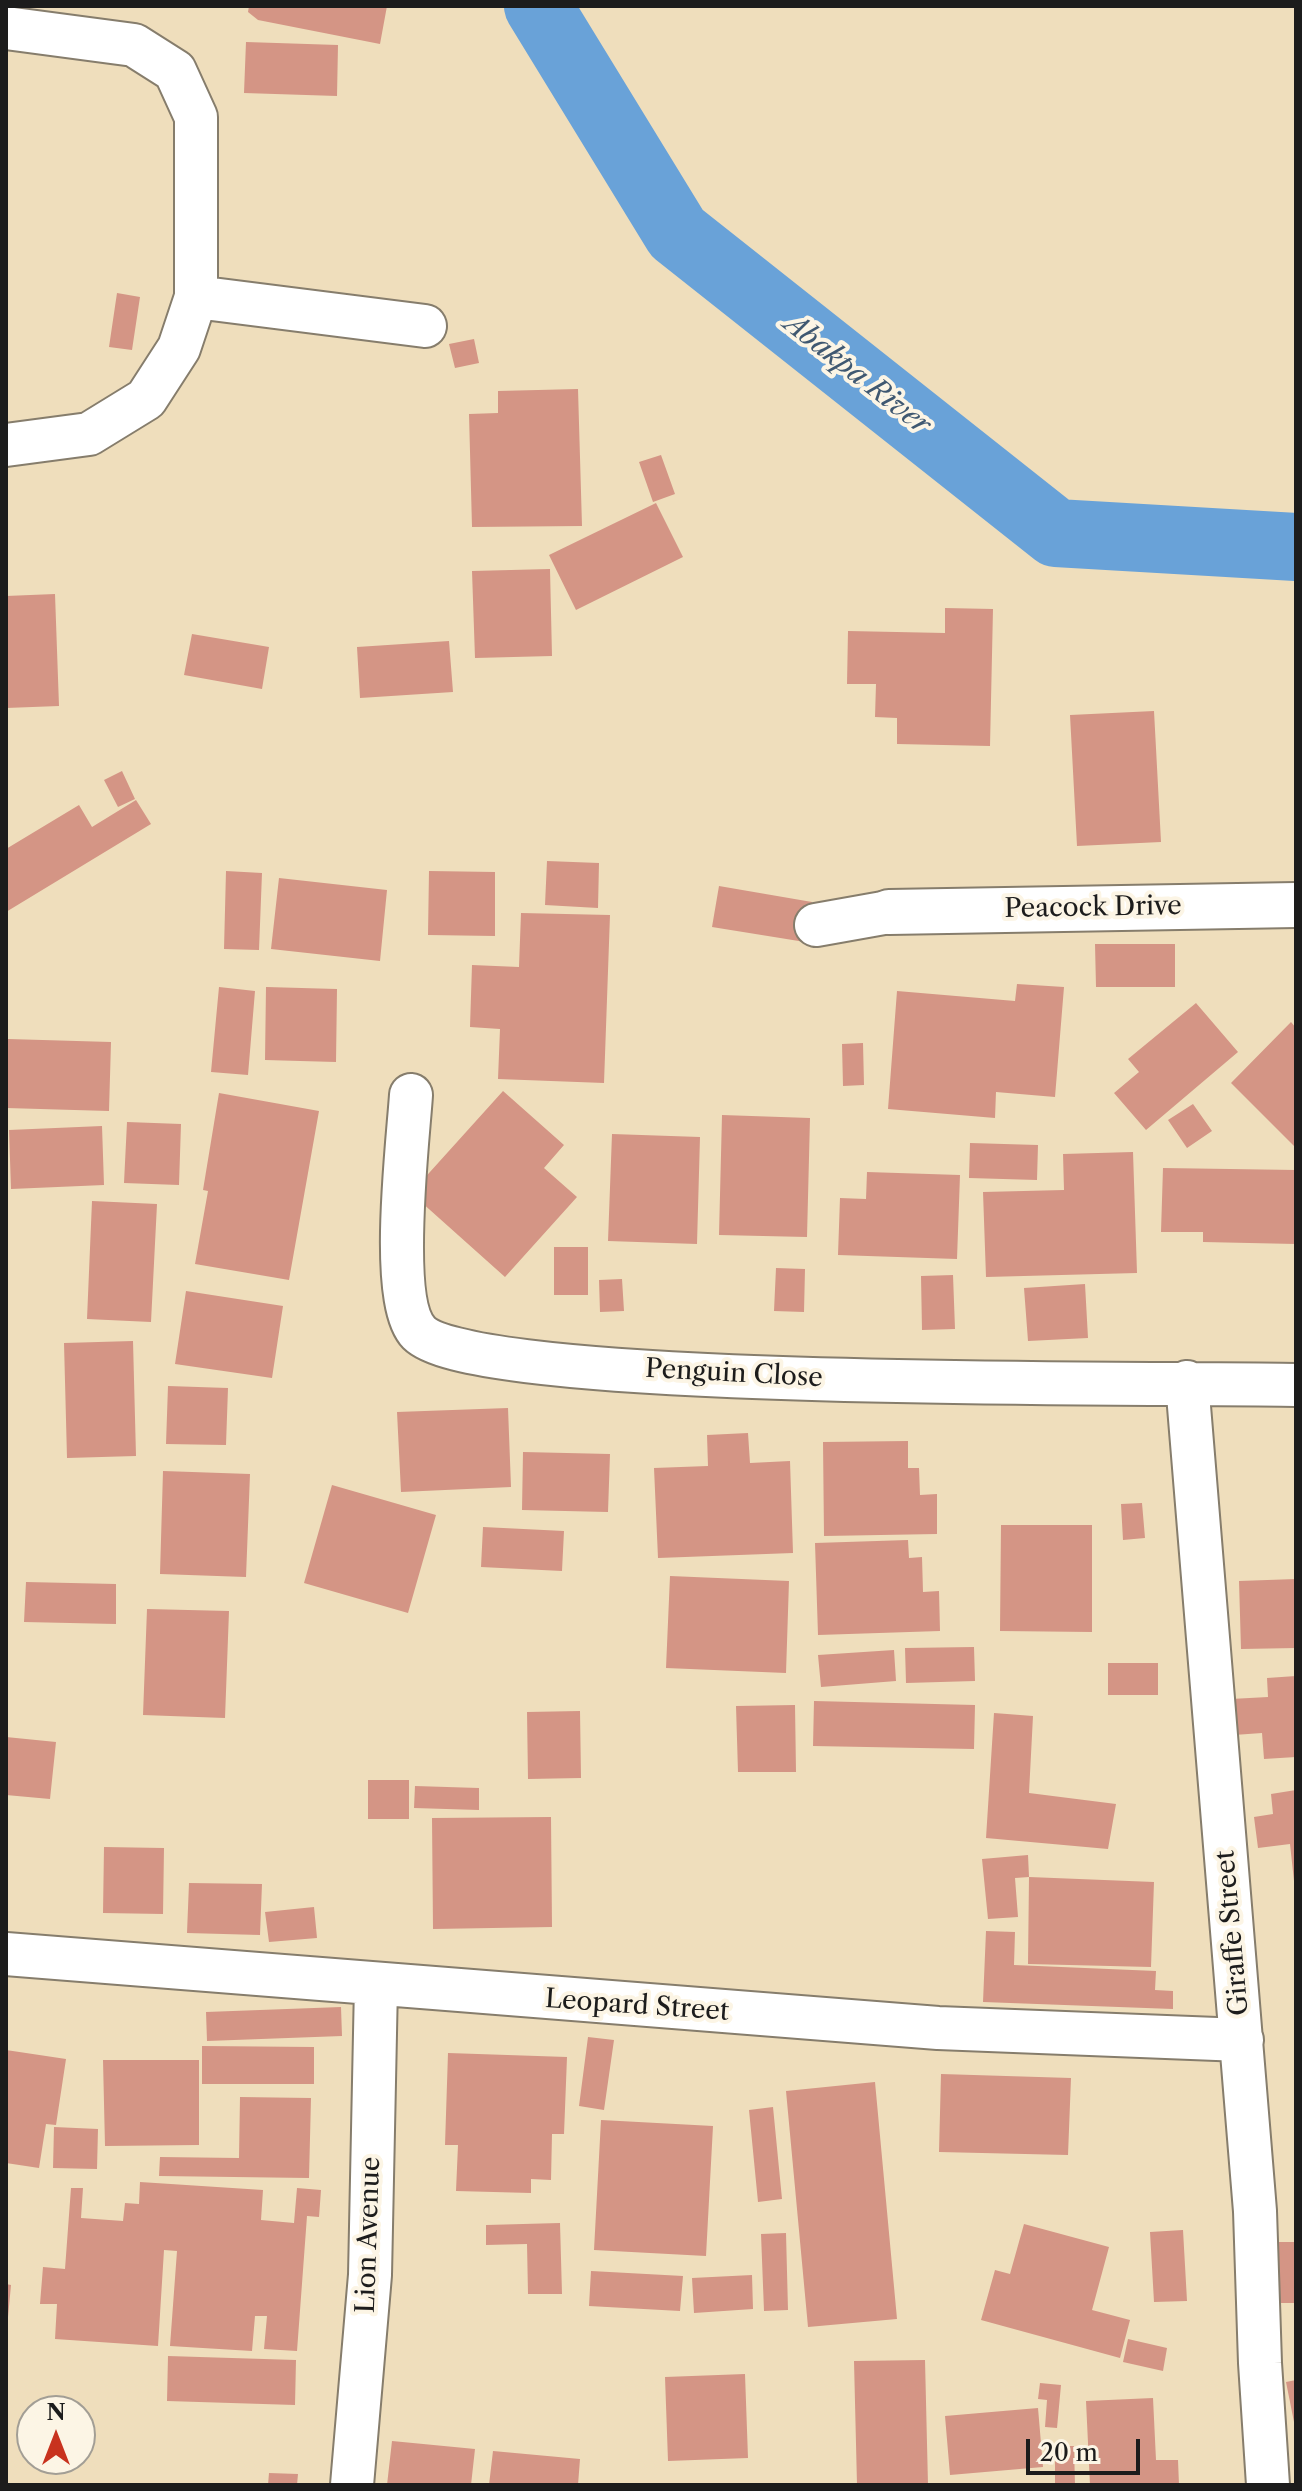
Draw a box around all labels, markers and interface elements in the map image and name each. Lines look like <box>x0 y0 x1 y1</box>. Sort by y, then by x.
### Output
water label: Abakpa River <box>777 308 937 442</box>
street label: Peacock Drive <box>1004 891 1182 925</box>
street label: Penguin Close <box>644 1354 824 1394</box>
street label: Giraffe Street <box>1210 1849 1256 2017</box>
street label: Leopard Street <box>544 1984 730 2028</box>
street label: Lion Avenue <box>351 2156 387 2314</box>
north arrow <box>16 2395 96 2475</box>
text: N <box>46 2399 66 2426</box>
scale bar <box>1030 2423 1144 2473</box>
text: 20 m <box>1040 2438 1098 2467</box>

